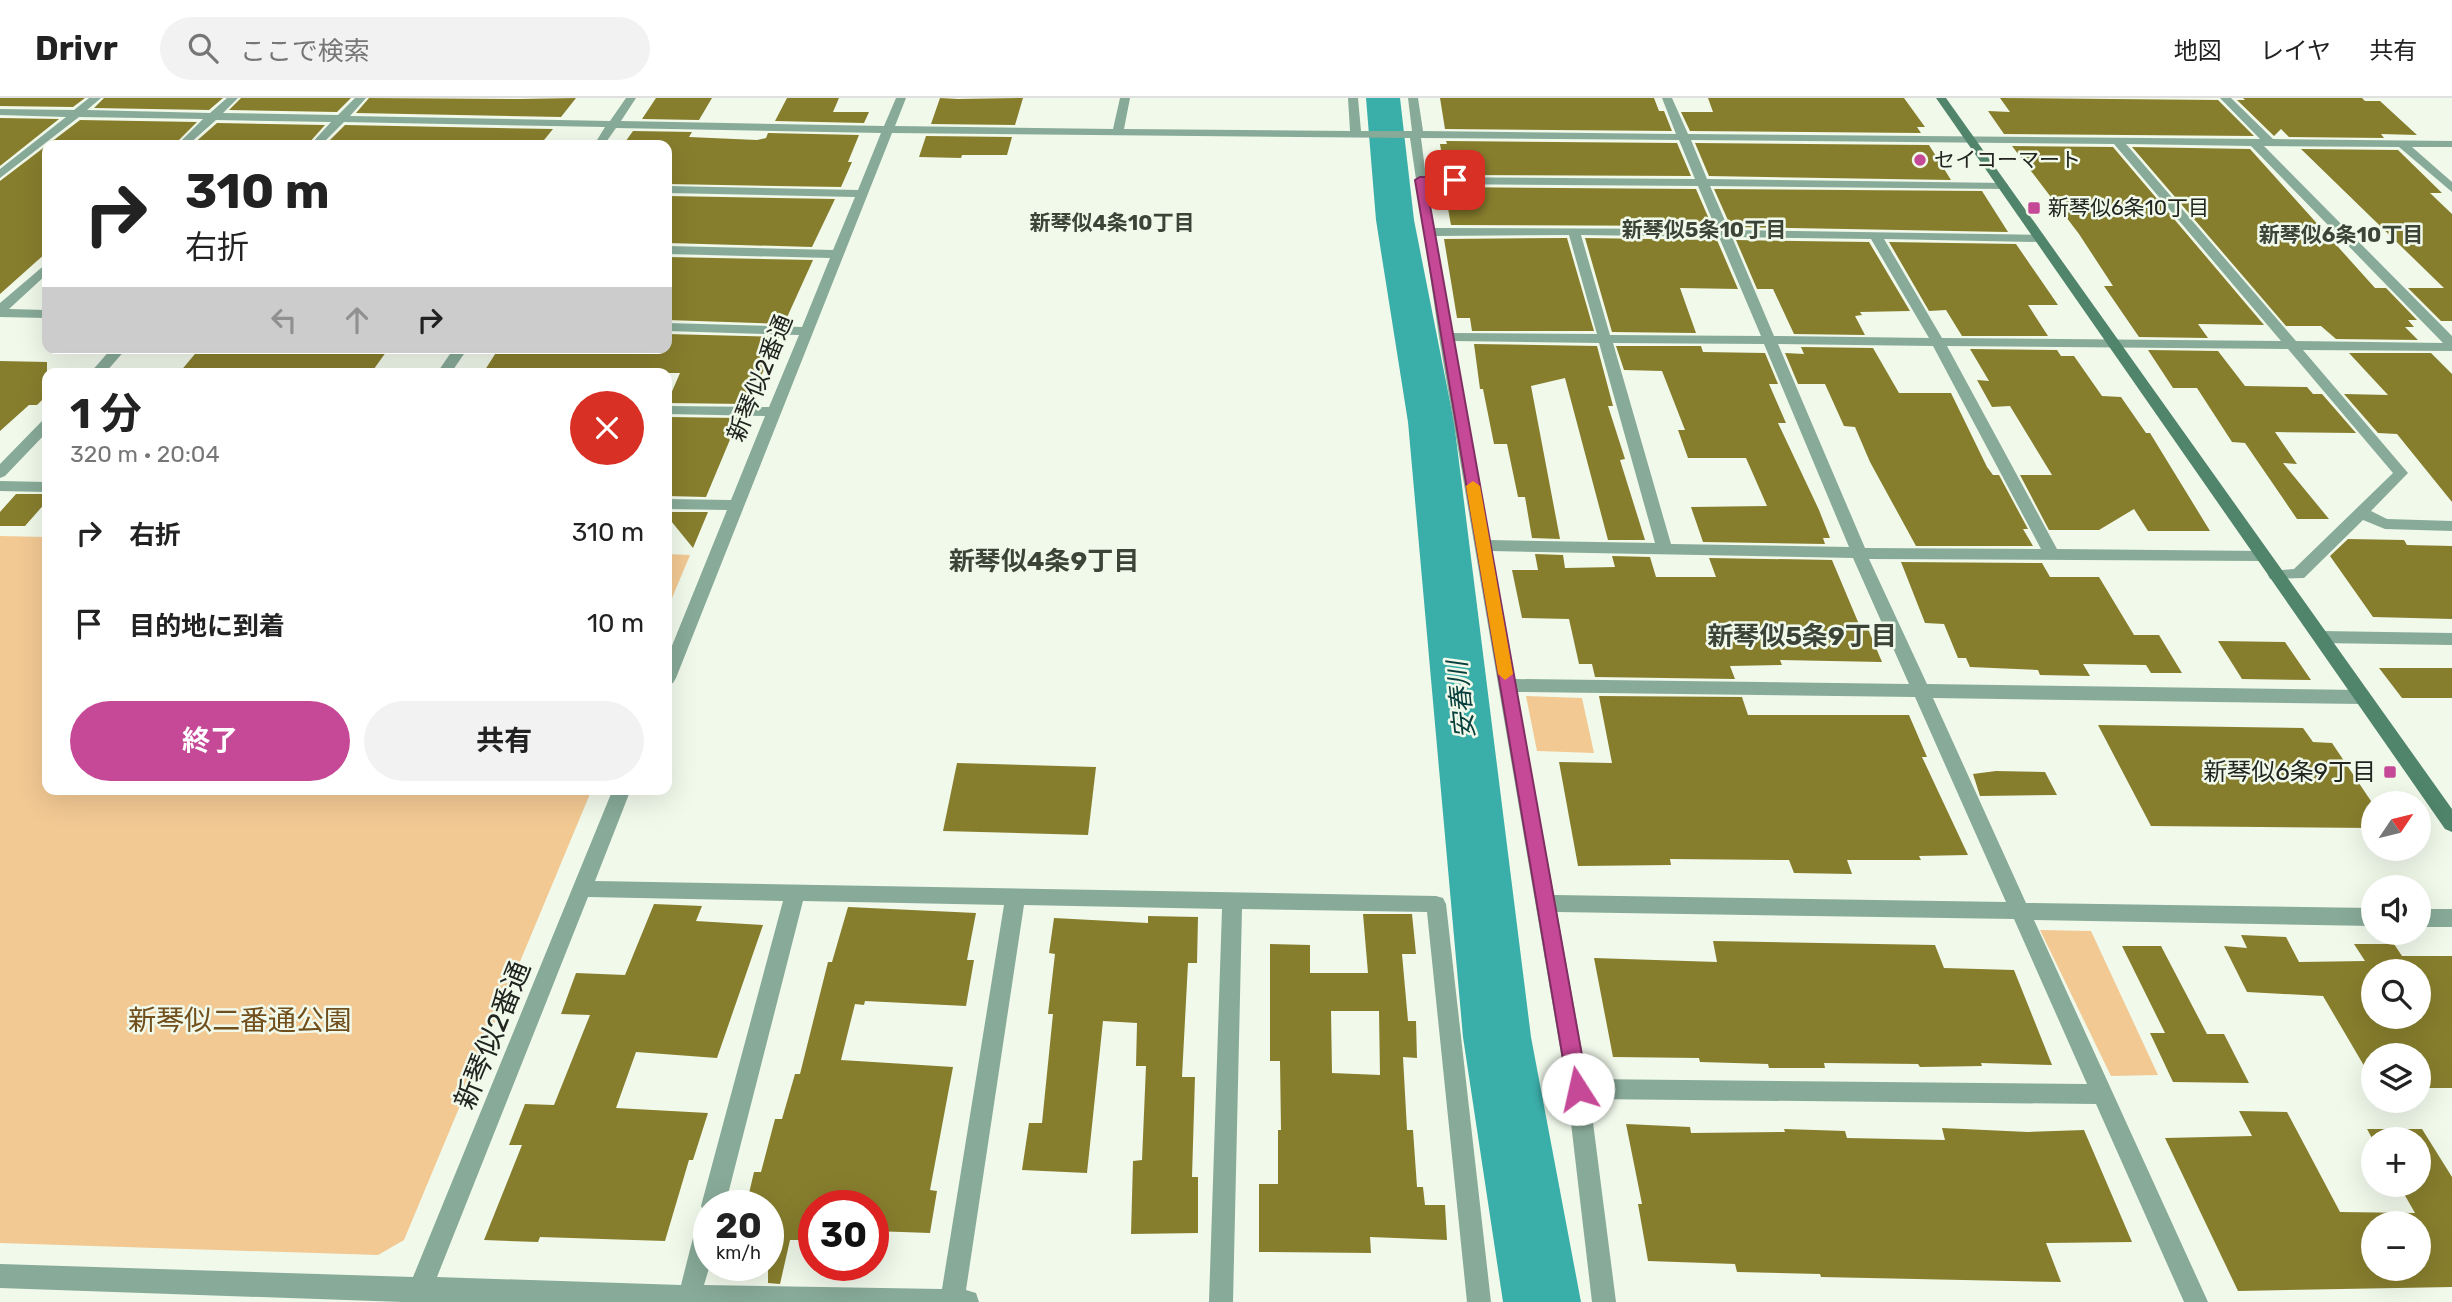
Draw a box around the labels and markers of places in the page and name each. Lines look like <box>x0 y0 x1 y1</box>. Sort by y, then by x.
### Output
place label: セイコーマート <box>1934 147 2081 172</box>
pin <box>1425 150 1485 210</box>
marker: セイコーマート <box>1912 152 1928 168</box>
place label: 新琴似6条10丁目 <box>2048 195 2209 220</box>
marker: 新琴似6条10丁目 <box>2026 200 2042 216</box>
place label: 新琴似6条9丁目 <box>2203 758 2376 786</box>
marker: 新琴似6条9丁目 <box>2382 764 2398 780</box>

